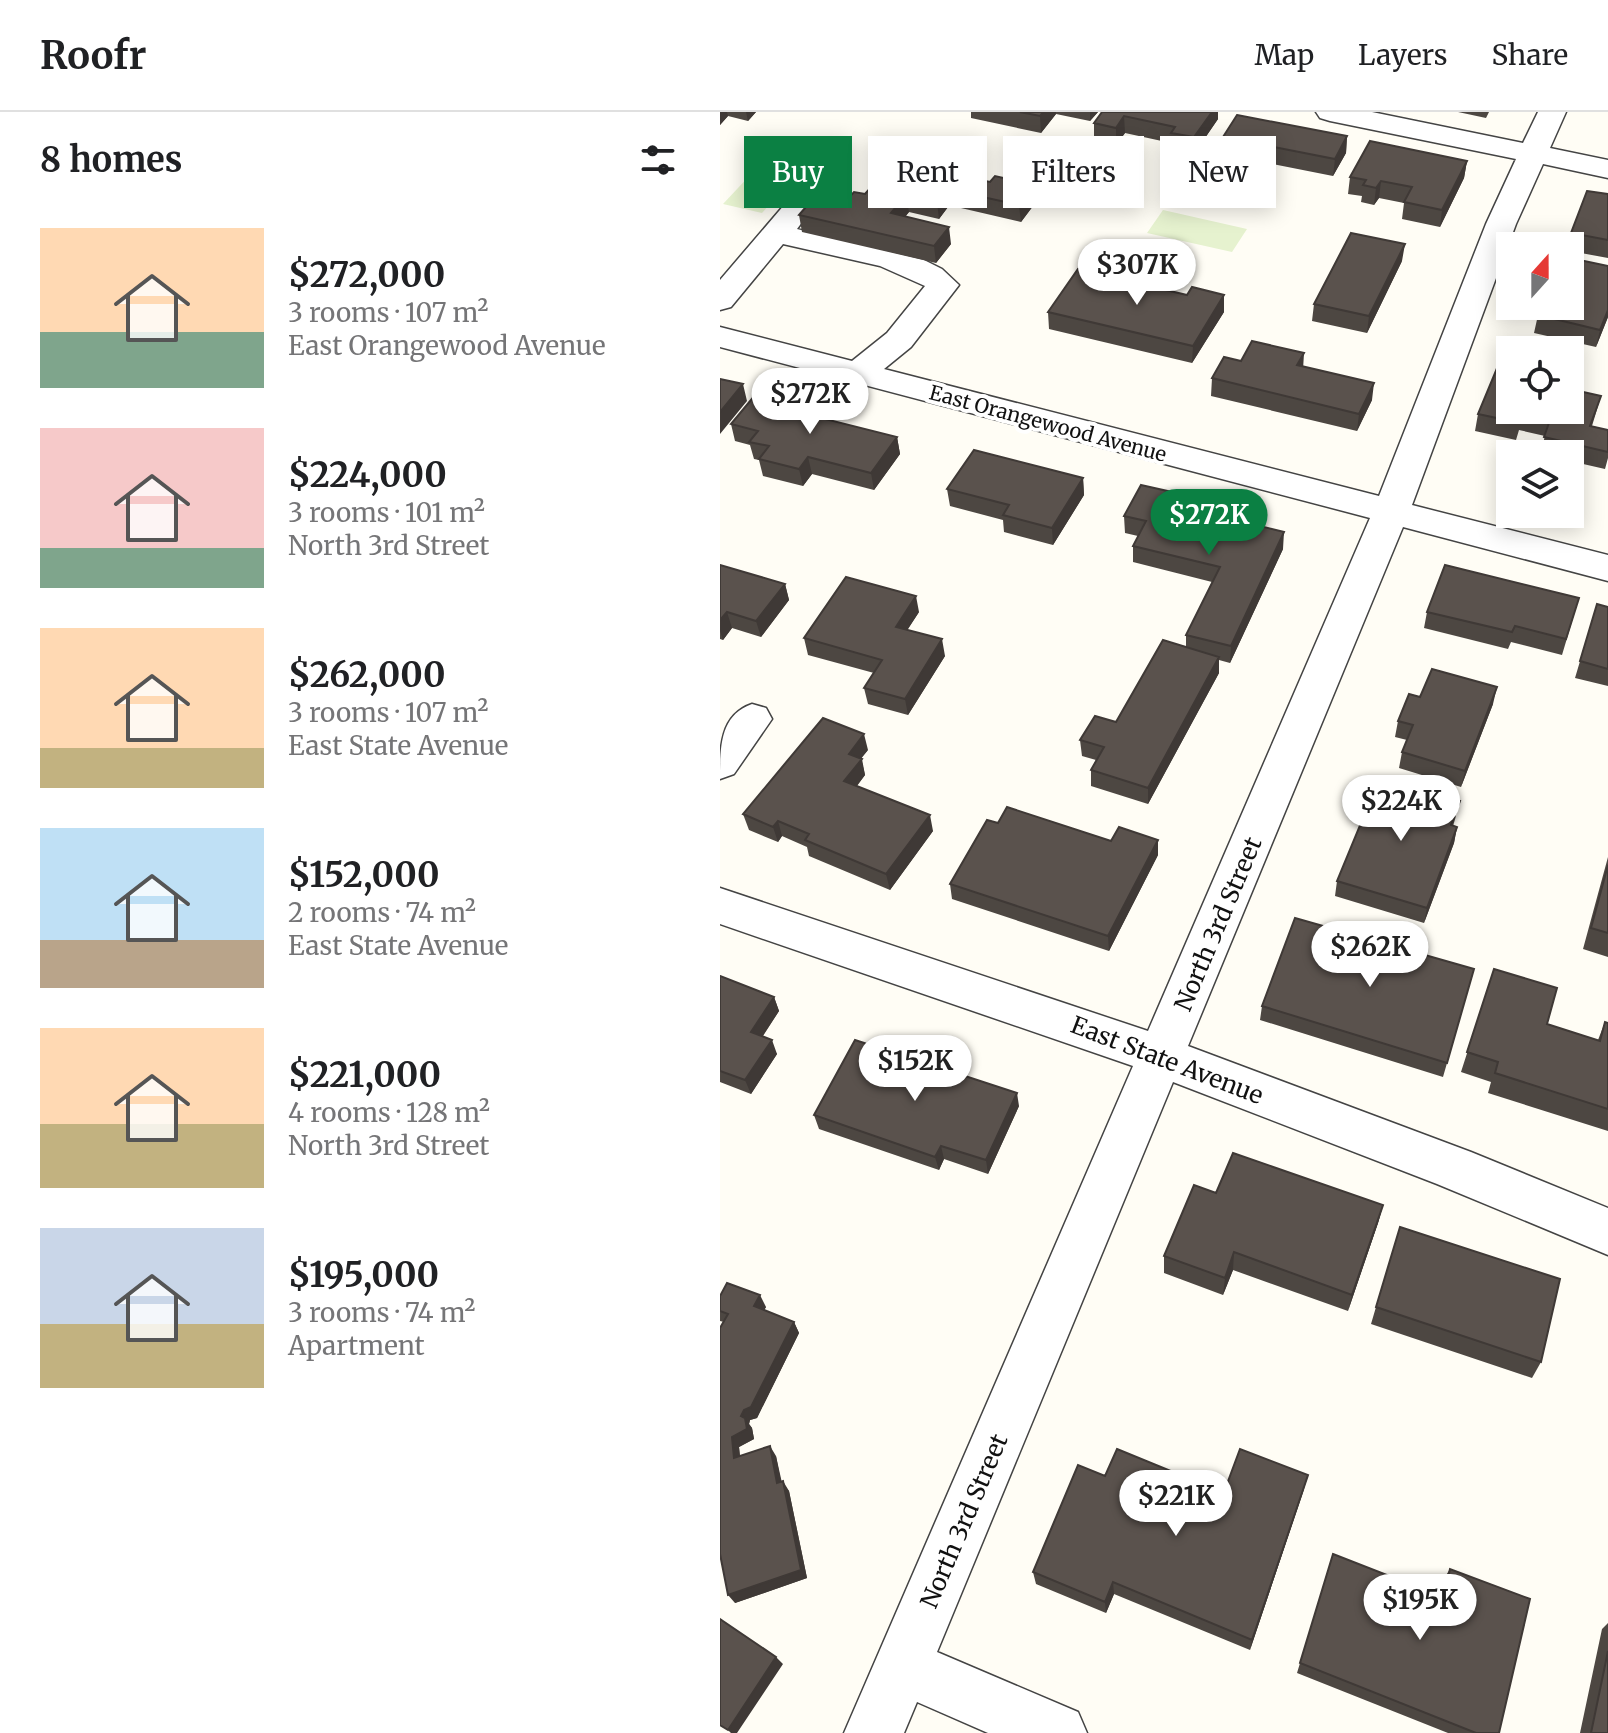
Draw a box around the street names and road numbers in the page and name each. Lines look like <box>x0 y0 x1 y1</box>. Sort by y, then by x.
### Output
street label: East Orangewood Avenue <box>927 379 1169 467</box>
street label: North 3rd Street <box>1167 832 1269 1016</box>
street label: East State Avenue <box>1066 1009 1268 1111</box>
street label: North 3rd Street <box>913 1429 1015 1613</box>

